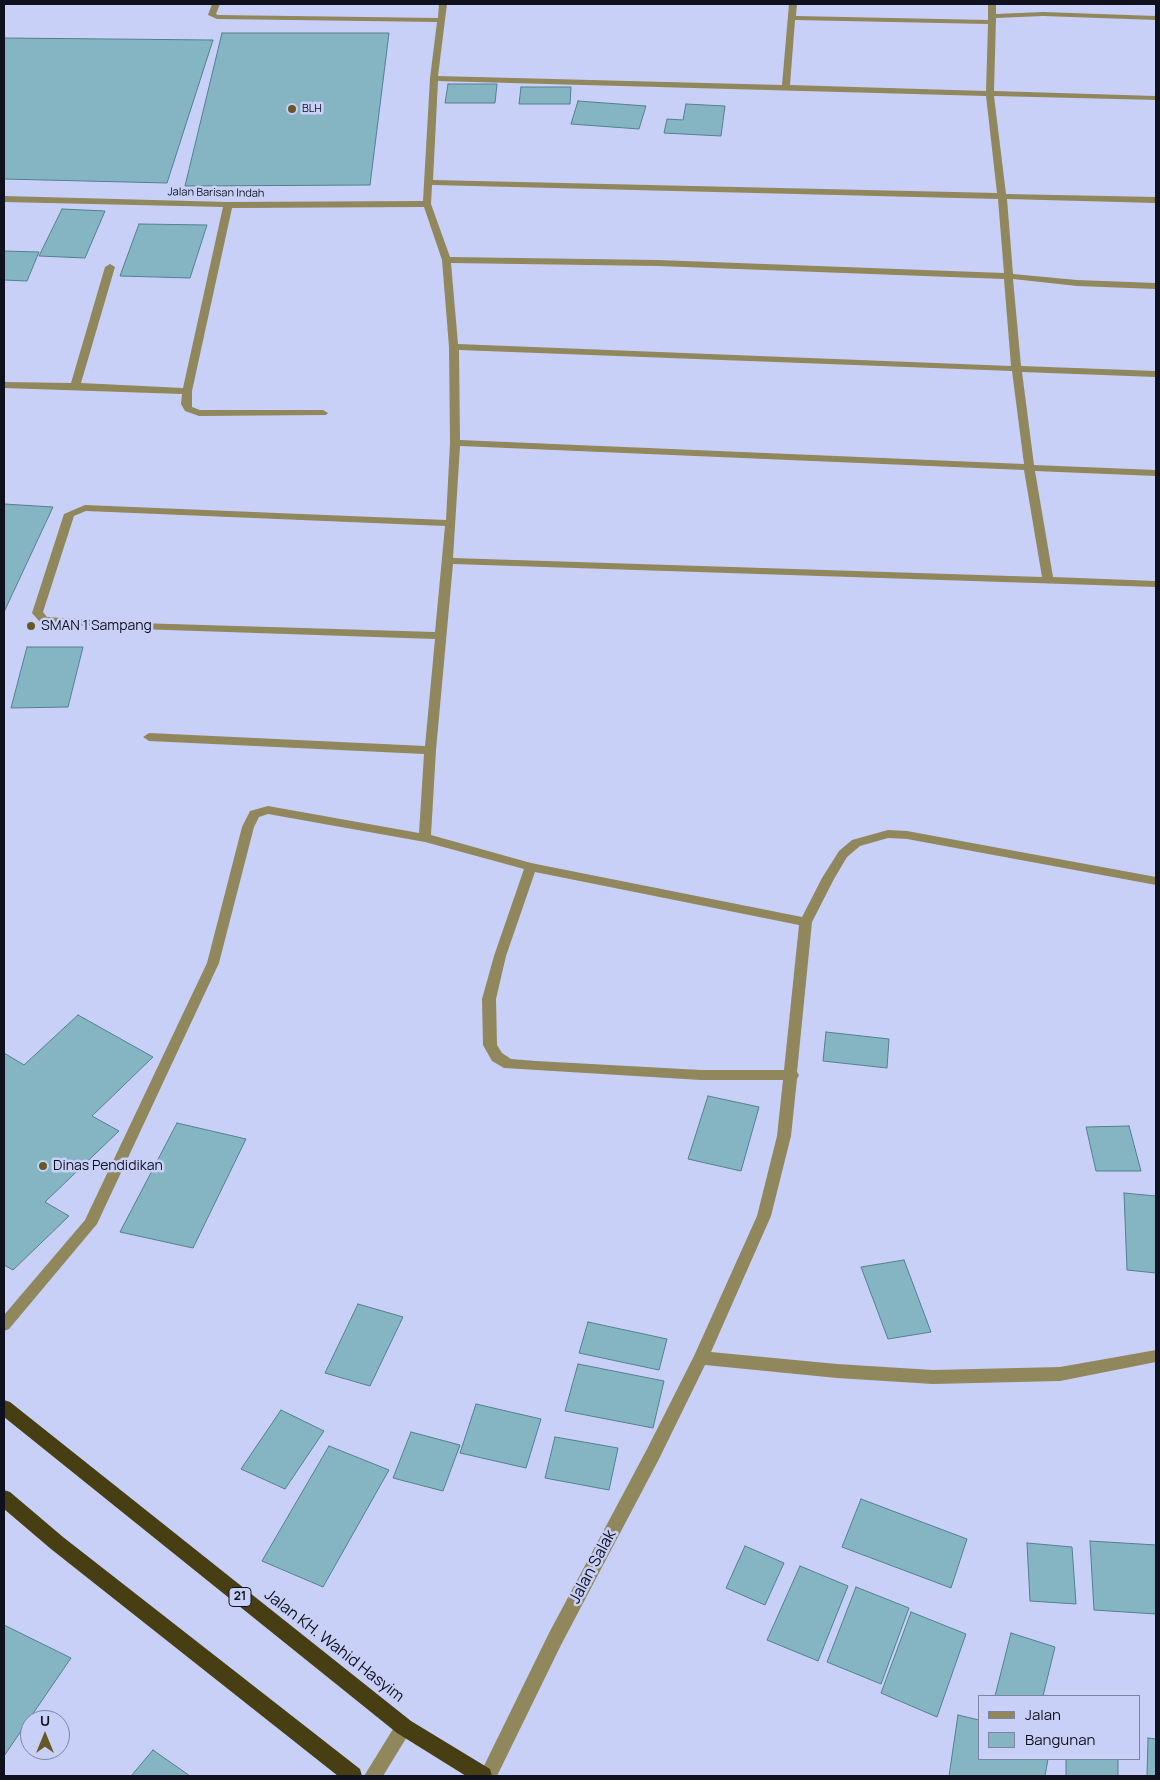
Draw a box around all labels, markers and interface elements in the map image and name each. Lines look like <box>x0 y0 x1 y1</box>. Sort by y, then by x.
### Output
place label: BLH <box>302 102 322 116</box>
marker: BLH <box>286 103 298 115</box>
street label: Jalan Barisan Indah <box>167 186 265 200</box>
place label: SMAN 1 Sampang <box>41 618 152 634</box>
marker: SMAN 1 Sampang <box>25 620 37 632</box>
place label: Dinas Pendidikan <box>53 1158 163 1174</box>
marker: Dinas Pendidikan <box>37 1160 49 1172</box>
street label: Jalan Salak <box>566 1527 620 1607</box>
street label: Jalan KH. Wahid Hasyim <box>260 1585 408 1707</box>
road number: 21 <box>229 1588 251 1606</box>
legend <box>978 1695 1140 1760</box>
text: Jalan <box>1025 1704 1061 1725</box>
north arrow <box>20 1710 70 1760</box>
text: U <box>40 1711 50 1730</box>
text: Bangunan <box>1025 1729 1095 1750</box>

